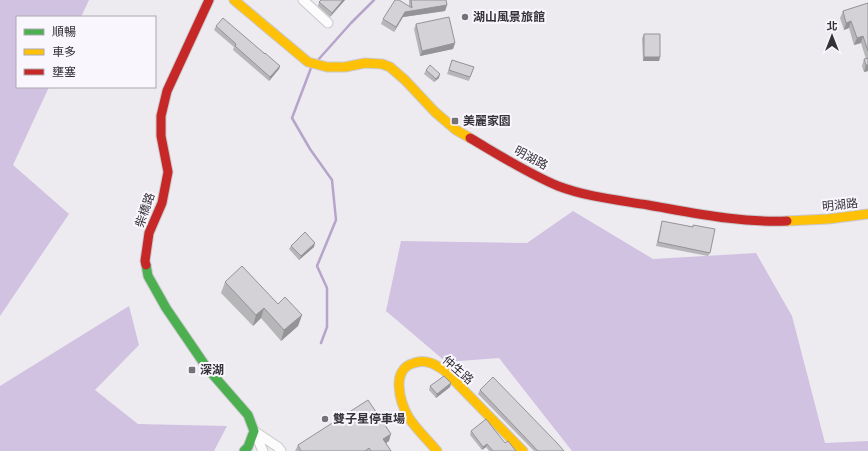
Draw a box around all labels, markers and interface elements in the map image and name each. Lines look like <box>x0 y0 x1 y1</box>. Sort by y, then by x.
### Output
place label: 湖山風景旅館 <box>473 10 545 24</box>
marker: 湖山風景旅館 <box>460 12 470 22</box>
legend <box>16 16 156 88</box>
north arrow <box>812 16 852 56</box>
text: 北 <box>827 20 838 32</box>
text: 順暢 <box>52 25 76 39</box>
text: 車多 <box>52 45 76 59</box>
text: 壅塞 <box>52 65 76 79</box>
place label: 美麗家園 <box>463 114 511 128</box>
marker: 美麗家園 <box>450 116 460 126</box>
street label: 明湖路 <box>512 143 550 173</box>
street label: 柴橋路 <box>133 191 157 229</box>
street label: 明湖路 <box>821 196 859 214</box>
street label: 仲生路 <box>440 353 476 387</box>
place label: 深湖 <box>200 363 224 377</box>
marker: 深湖 <box>187 365 197 375</box>
place label: 雙子星停車場 <box>333 412 405 426</box>
marker: 雙子星停車場 <box>320 414 330 424</box>

